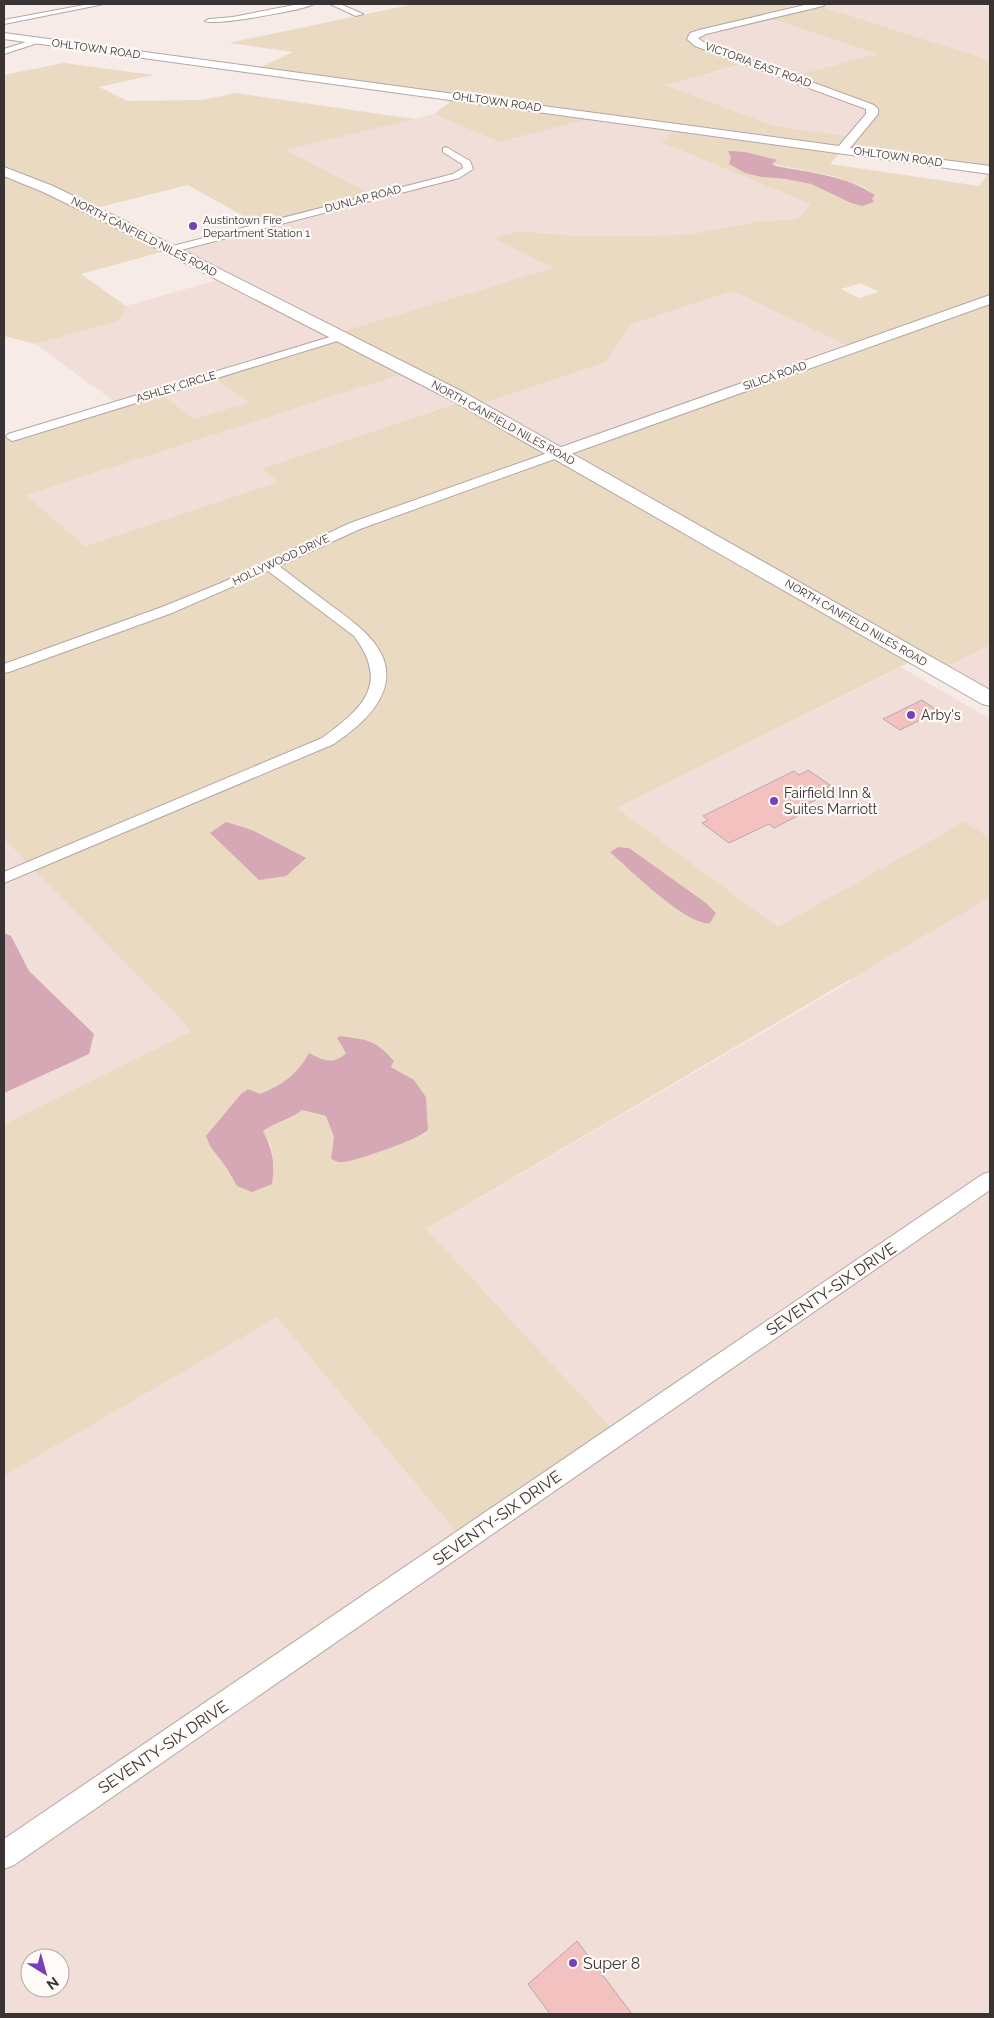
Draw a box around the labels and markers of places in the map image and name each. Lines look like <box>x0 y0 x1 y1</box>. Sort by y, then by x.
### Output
place label: Austintown Fire Department Station 1 <box>203 214 310 240</box>
marker: Austintown Fire Department Station 1 <box>187 220 199 232</box>
place label: Arby's <box>921 707 961 723</box>
marker: Arby's <box>905 709 917 721</box>
place label: Fairfield Inn & Suites Marriott <box>784 785 878 817</box>
marker: Fairfield Inn & Suites Marriott <box>768 795 780 807</box>
place label: Super 8 <box>583 1954 640 1973</box>
marker: Super 8 <box>567 1957 579 1969</box>

